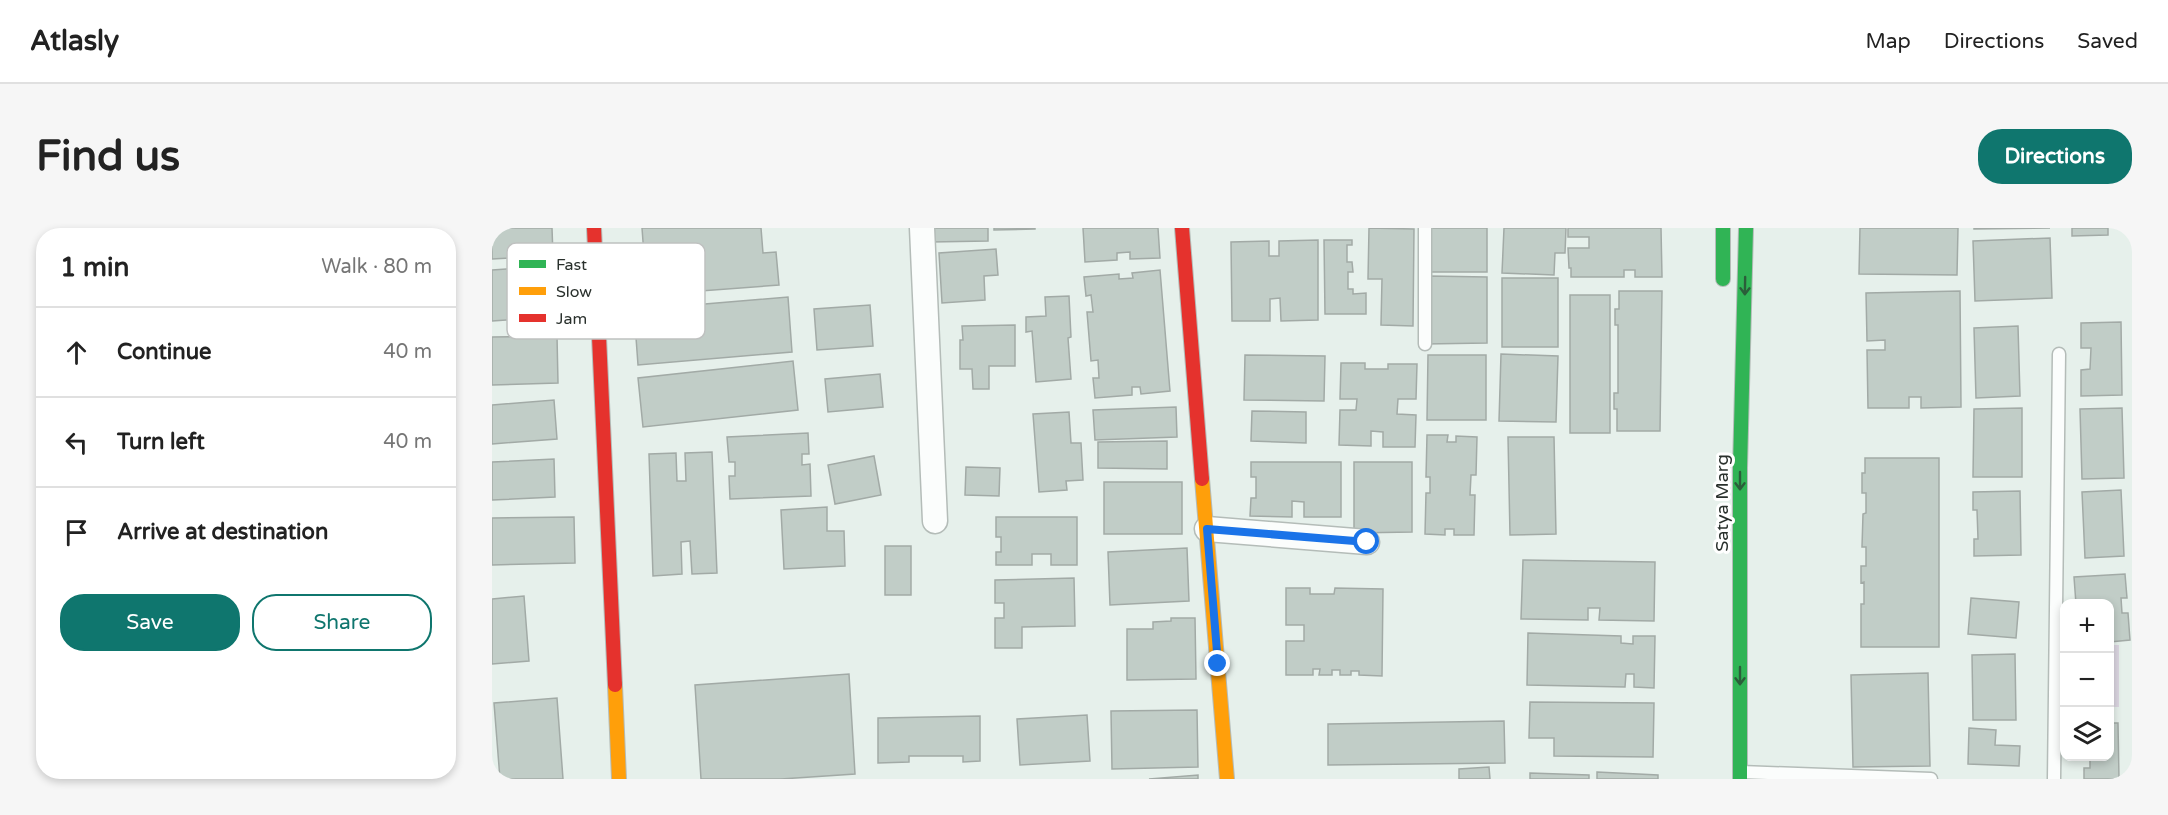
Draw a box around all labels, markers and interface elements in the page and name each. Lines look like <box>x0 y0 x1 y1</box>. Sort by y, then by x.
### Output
text: Atlasly <box>30 24 119 58</box>
text: Map <box>1865 29 1911 54</box>
text: Directions <box>1944 29 2044 54</box>
text: Saved <box>2077 29 2138 54</box>
button: Directions <box>1978 129 2132 184</box>
text: Find us <box>36 131 180 182</box>
legend <box>507 243 705 339</box>
text: 1 min <box>60 252 129 283</box>
text: Walk · 80 m <box>321 255 432 279</box>
text: Fast <box>556 255 587 275</box>
one-way arrow <box>1739 276 1750 296</box>
text: Slow <box>556 282 592 302</box>
text: Jam <box>556 309 587 329</box>
icon: ahead <box>60 336 93 369</box>
text: Continue <box>117 339 212 365</box>
text: 40 m <box>383 340 432 364</box>
icon: left <box>60 426 93 459</box>
text: Turn left <box>117 429 205 455</box>
text: 40 m <box>383 430 432 454</box>
street label: Satya Marg <box>1711 454 1733 552</box>
one-way arrow <box>1734 471 1746 491</box>
icon: arrive <box>60 516 93 549</box>
text: Arrive at destination <box>117 519 328 545</box>
route start <box>1353 528 1379 554</box>
button: Save <box>60 594 240 651</box>
button: Share <box>252 594 432 651</box>
map controls <box>2060 599 2114 761</box>
button: + <box>2060 599 2114 653</box>
route end <box>1204 650 1230 676</box>
button: − <box>2060 653 2114 707</box>
one-way arrow <box>1734 666 1746 686</box>
button: layers <box>2060 707 2114 761</box>

